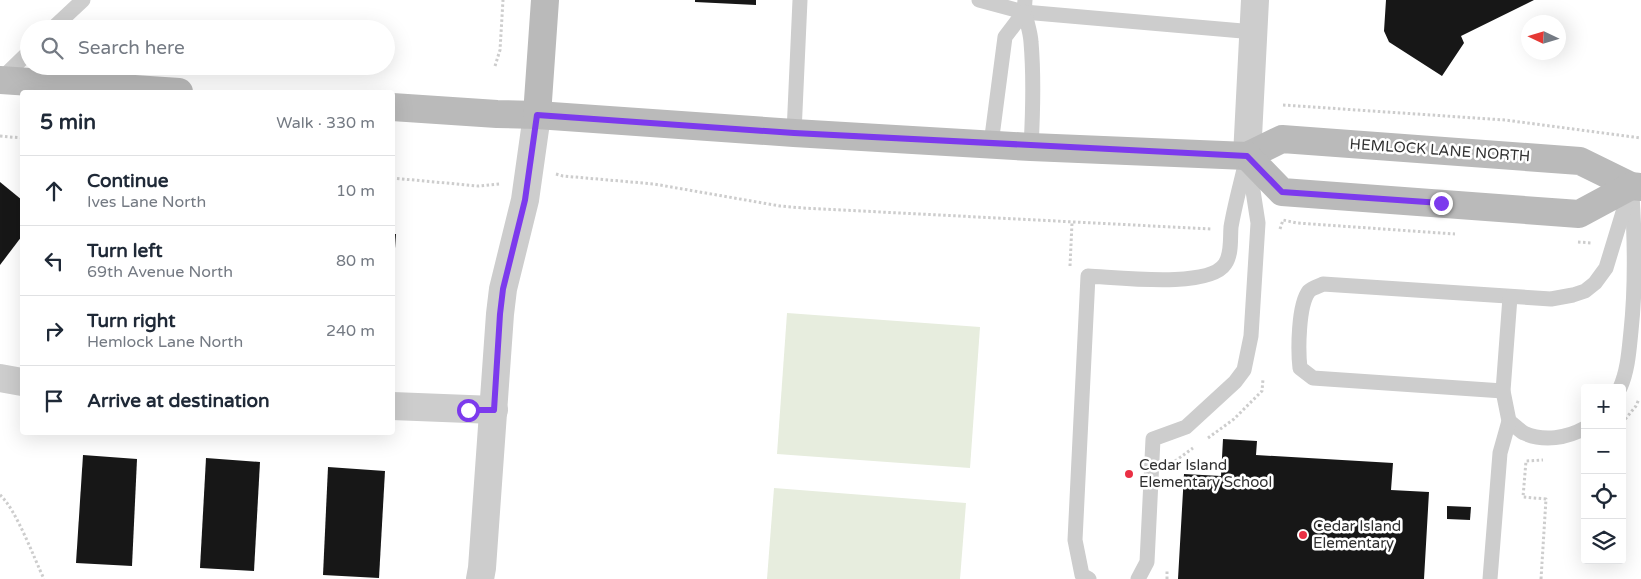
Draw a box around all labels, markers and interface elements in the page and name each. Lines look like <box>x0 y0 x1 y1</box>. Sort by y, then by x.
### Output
north arrow <box>1521 15 1566 60</box>
search box <box>20 20 395 75</box>
icon: search <box>38 34 66 62</box>
text: Search here <box>78 37 185 59</box>
text: 5 min <box>40 110 96 135</box>
text: Walk · 330 m <box>276 113 375 133</box>
street label: HEMLOCK LANE NORTH <box>1349 135 1531 165</box>
text: Continue <box>87 170 169 192</box>
icon: ahead <box>40 177 68 205</box>
text: 10 m <box>336 181 375 201</box>
text: Ives Lane North <box>87 192 206 212</box>
route end <box>1430 192 1453 215</box>
text: Turn left <box>87 240 163 262</box>
icon: left <box>40 247 68 275</box>
text: 80 m <box>336 251 375 271</box>
text: 69th Avenue North <box>87 262 233 282</box>
text: Turn right <box>87 310 175 332</box>
icon: right <box>40 317 68 345</box>
text: 240 m <box>326 321 375 341</box>
text: Hemlock Lane North <box>87 332 243 352</box>
map controls <box>1581 384 1626 564</box>
button: + <box>1581 384 1626 429</box>
icon: arrive <box>40 387 68 415</box>
text: Arrive at destination <box>87 390 270 412</box>
route start <box>457 399 480 422</box>
button: − <box>1581 429 1626 474</box>
place label: Cedar Island Elementary School <box>1139 456 1272 491</box>
marker: Cedar Island Elementary School <box>1123 468 1135 480</box>
button: locate <box>1581 474 1626 519</box>
place label: Cedar Island Elementary <box>1313 517 1401 552</box>
button: layers <box>1581 519 1626 564</box>
marker: Cedar Island Elementary <box>1297 529 1309 541</box>

